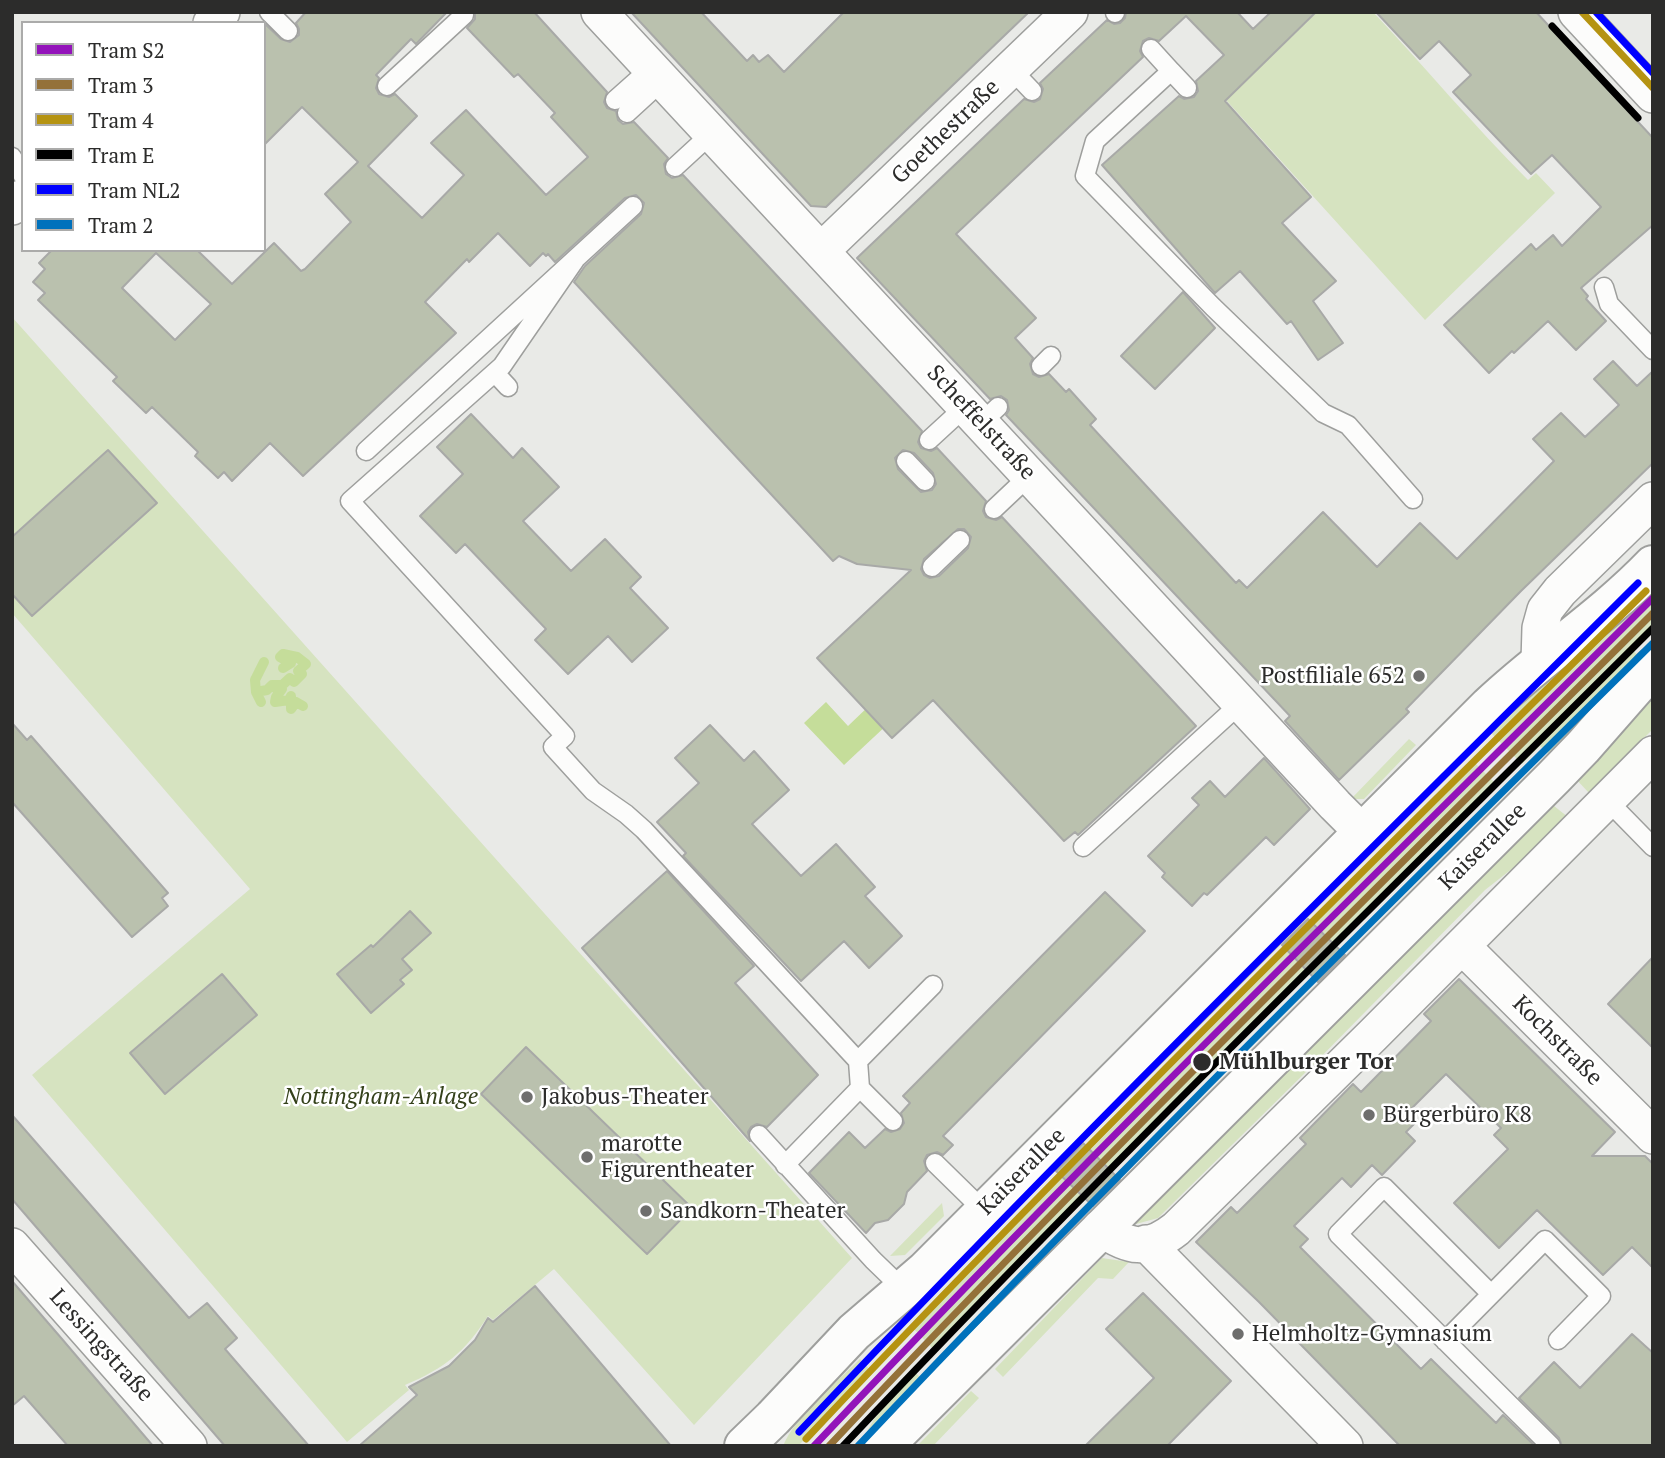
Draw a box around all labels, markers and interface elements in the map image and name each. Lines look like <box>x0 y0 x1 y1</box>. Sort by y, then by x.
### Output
legend <box>21 21 266 252</box>
text: Tram S2 <box>88 36 165 64</box>
text: Tram 3 <box>88 71 153 99</box>
street label: Goethestraße <box>886 74 1006 190</box>
text: Tram 4 <box>88 106 153 134</box>
text: Tram E <box>88 141 155 169</box>
text: Tram NL2 <box>88 176 180 204</box>
text: Tram 2 <box>88 211 153 239</box>
street label: Scheffelstraße <box>921 360 1041 486</box>
place label: Postfiliale 652 <box>1261 662 1405 690</box>
marker: Postfiliale 652 <box>1411 668 1427 684</box>
street label: Kaiserallee <box>1434 798 1532 896</box>
street label: Kochstraße <box>1506 990 1608 1092</box>
place label: Mühlburger Tor <box>1219 1048 1394 1076</box>
marker: Mühlburger Tor <box>1191 1051 1213 1073</box>
park label: Nottingham-Anlage <box>284 1083 478 1111</box>
place label: Jakobus-Theater <box>541 1083 709 1111</box>
marker: Jakobus-Theater <box>519 1089 535 1105</box>
place label: Bürgerbüro K8 <box>1383 1101 1532 1129</box>
marker: Bürgerbüro K8 <box>1361 1107 1377 1123</box>
street label: Kaiserallee <box>973 1123 1071 1221</box>
place label: marotte Figurentheater <box>601 1130 754 1184</box>
marker: marotte Figurentheater <box>579 1149 595 1165</box>
place label: Sandkorn-Theater <box>660 1197 845 1225</box>
marker: Sandkorn-Theater <box>638 1203 654 1219</box>
street label: Lessingstraße <box>43 1284 159 1408</box>
place label: Helmholtz-Gymnasium <box>1252 1320 1492 1348</box>
marker: Helmholtz-Gymnasium <box>1230 1326 1246 1342</box>

